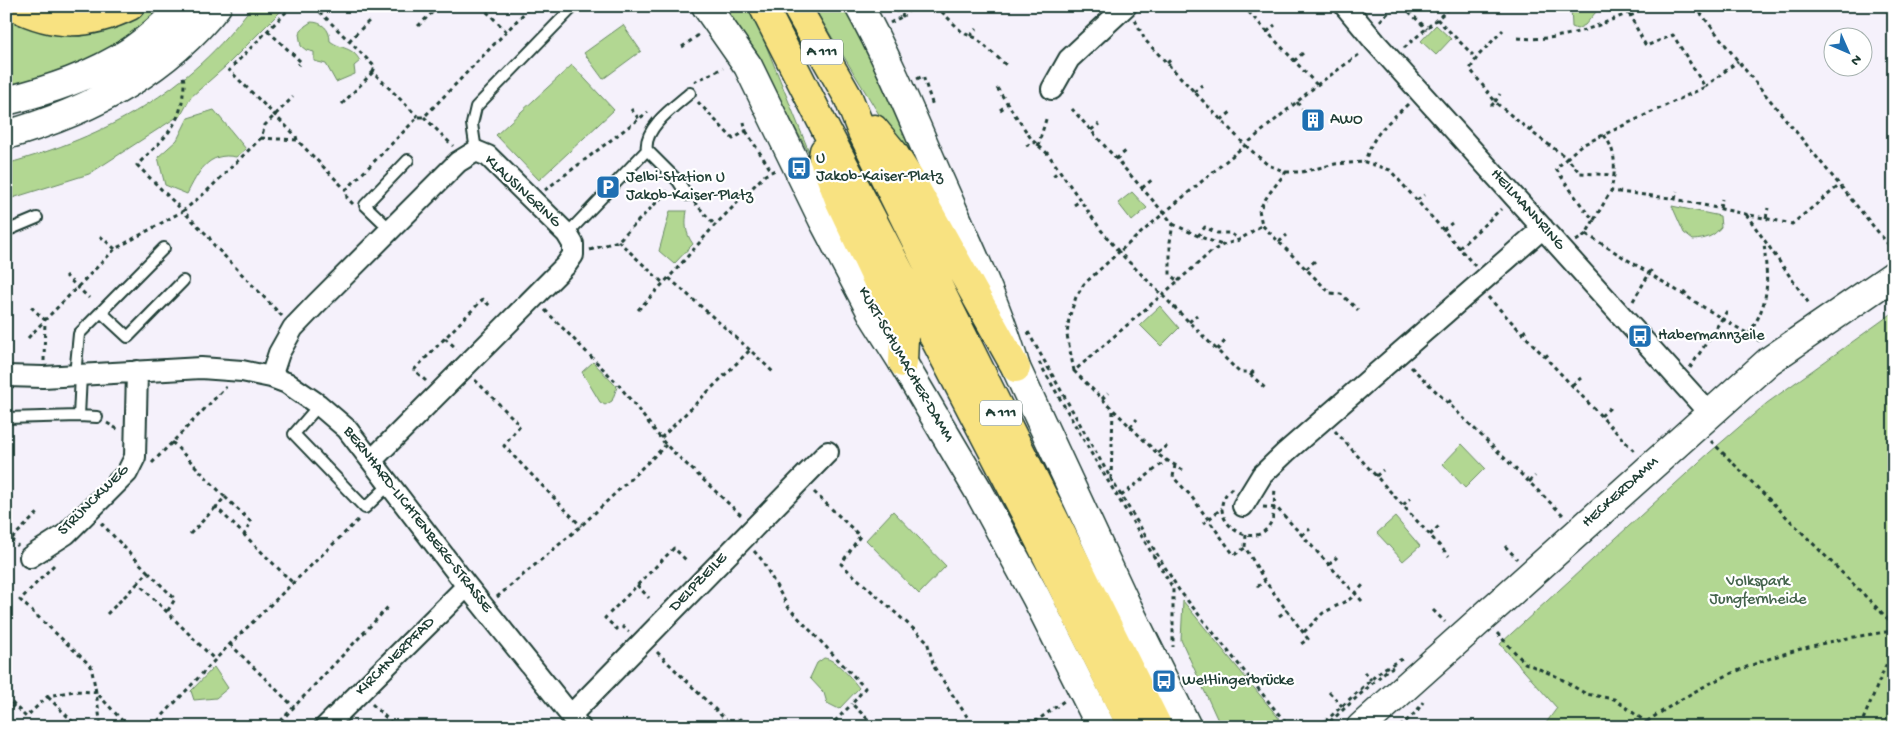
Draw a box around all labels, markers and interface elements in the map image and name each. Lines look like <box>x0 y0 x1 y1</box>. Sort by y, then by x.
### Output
north arrow <box>1822 28 1872 78</box>
road number: A 111 <box>801 40 843 64</box>
text: N <box>1846 50 1865 69</box>
building icon: AWO <box>1300 107 1326 133</box>
place label: AWO <box>1330 111 1363 130</box>
place label: U Jakob-Kaiser-Platz <box>816 150 944 187</box>
street label: KLAUSINGRING <box>480 152 565 233</box>
bus stop icon: U Jakob-Kaiser-Platz <box>786 155 812 181</box>
street label: HEILMANNRING <box>1485 165 1569 255</box>
place label: Jelbi-Station U Jakob-Kaiser-Platz <box>626 169 754 206</box>
parking icon: Jelbi-Station U Jakob-Kaiser-Platz <box>595 174 621 200</box>
street label: KURT-SCHUMACHER-DAMM <box>853 284 958 447</box>
bus stop icon: Habermannzeile <box>1627 323 1653 349</box>
place label: Habermannzeile <box>1658 327 1765 346</box>
road number: A 111 <box>980 400 1022 426</box>
street label: BERNHARD-LICHTENBERG-STRASSE <box>338 422 496 618</box>
street label: HECKERDAMM <box>1579 453 1664 533</box>
street label: STRÜNCKWEG <box>54 461 134 541</box>
street label: DELPZEILE <box>665 549 733 617</box>
park label: Volkspark Jungfernheide <box>1709 573 1807 610</box>
street label: KIRCHNERPFAD <box>352 613 440 701</box>
bus stop icon: Weltlingerbrücke <box>1151 668 1177 694</box>
place label: Weltlingerbrücke <box>1182 672 1295 691</box>

